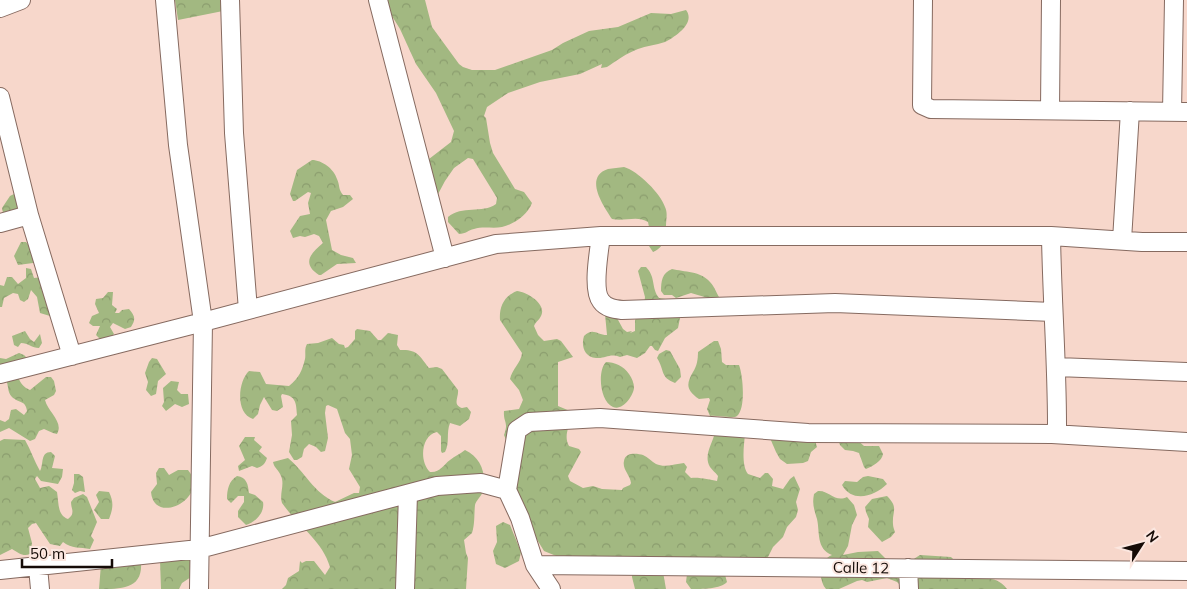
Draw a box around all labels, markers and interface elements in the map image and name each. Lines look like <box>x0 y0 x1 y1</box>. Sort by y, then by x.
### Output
north arrow <box>1117 519 1167 569</box>
text: N <box>1142 527 1163 546</box>
scale bar <box>22 536 112 568</box>
text: 50 m <box>30 544 65 563</box>
street label: Calle 12 <box>833 558 889 577</box>

